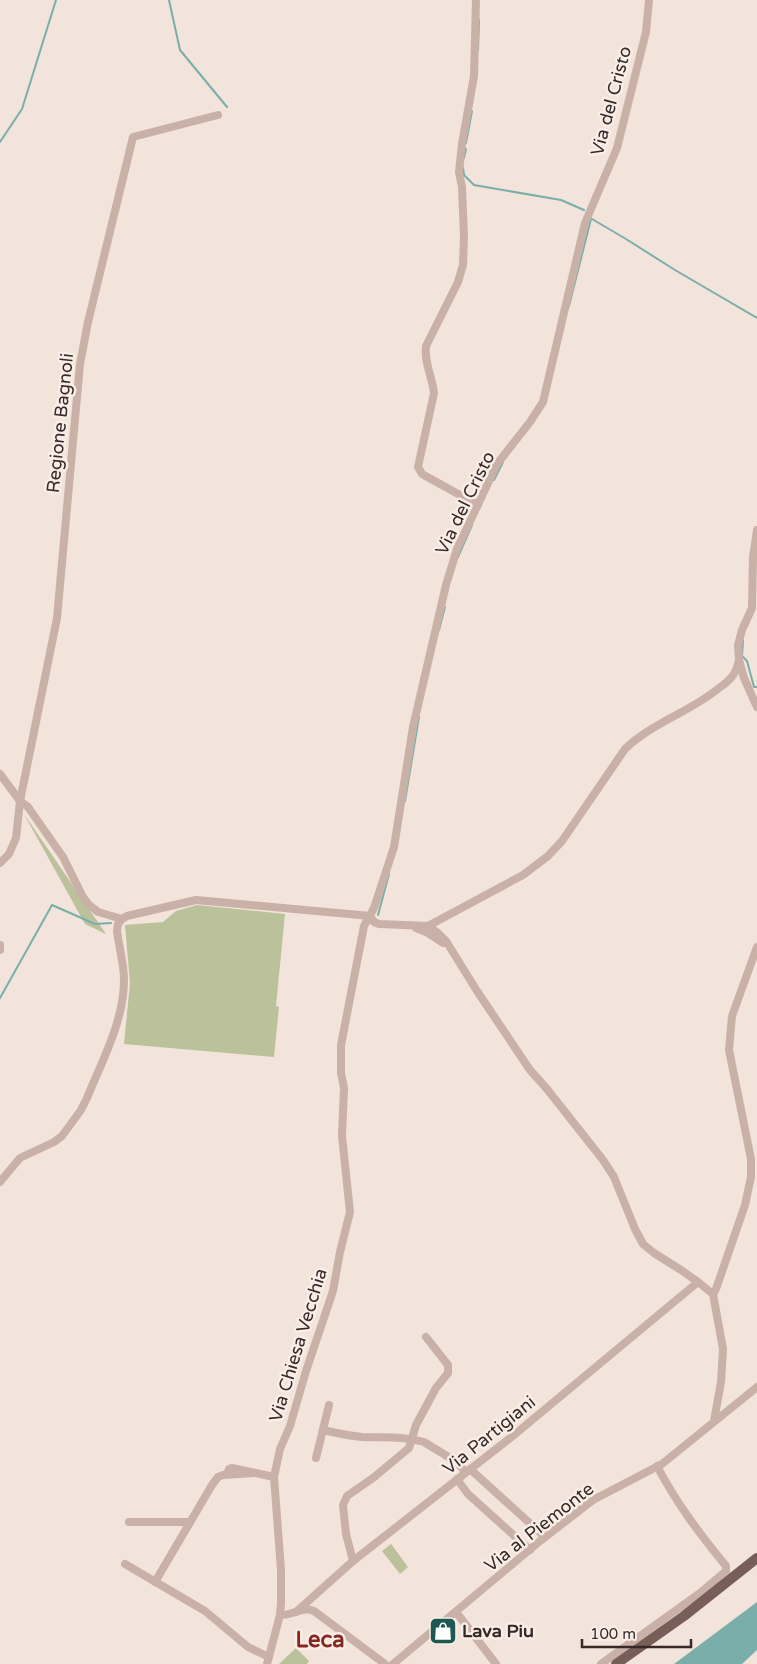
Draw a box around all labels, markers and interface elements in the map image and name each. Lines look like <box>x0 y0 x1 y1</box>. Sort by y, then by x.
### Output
street label: Via del Cristo <box>586 44 636 158</box>
street label: Regione Bagnoli <box>42 352 78 494</box>
street label: Via del Cristo <box>430 448 500 558</box>
street label: Via Chiesa Vecchia <box>264 1265 332 1425</box>
street label: Via Partigiani <box>438 1391 540 1479</box>
street label: Via al Piemonte <box>480 1477 598 1577</box>
shop icon: Lava Piu <box>428 1616 458 1646</box>
scale bar <box>582 1616 691 1648</box>
place label: Lava Piu <box>462 1620 534 1642</box>
text: 100 m <box>590 1625 636 1643</box>
district label: Leca <box>295 1627 345 1653</box>

